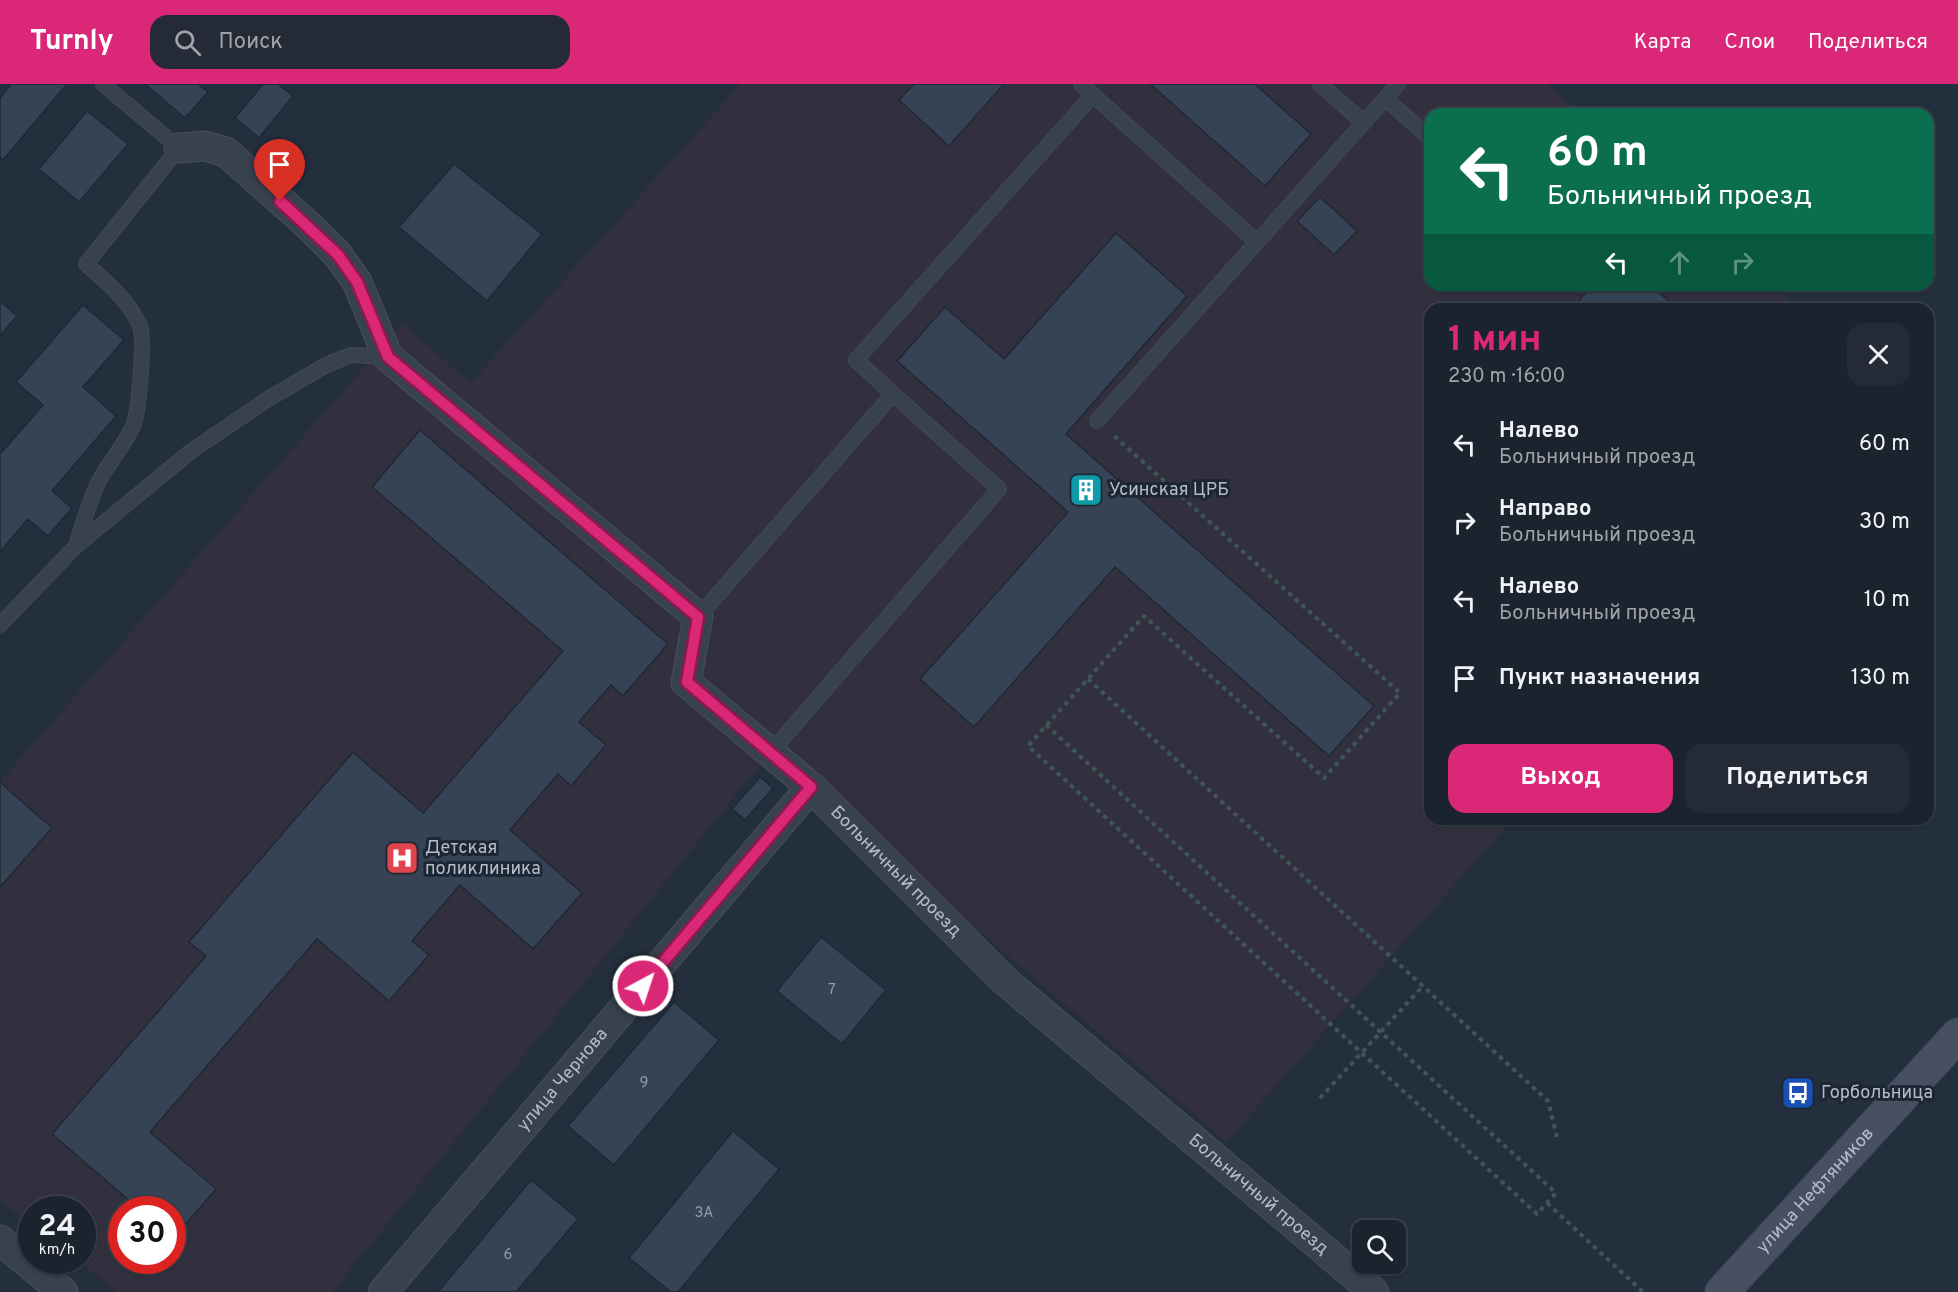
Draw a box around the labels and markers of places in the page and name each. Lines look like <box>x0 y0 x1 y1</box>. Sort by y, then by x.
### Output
pin <box>254 139 305 201</box>
building icon: Усинская ЦРБ <box>1068 472 1104 508</box>
place label: Усинская ЦРБ <box>1109 479 1229 502</box>
place label: Детская поликлиника <box>425 837 541 881</box>
hospital icon: Детская поликлиника <box>384 840 420 876</box>
bus stop icon: Горбольница <box>1780 1075 1816 1111</box>
place label: Горбольница <box>1821 1082 1933 1105</box>

